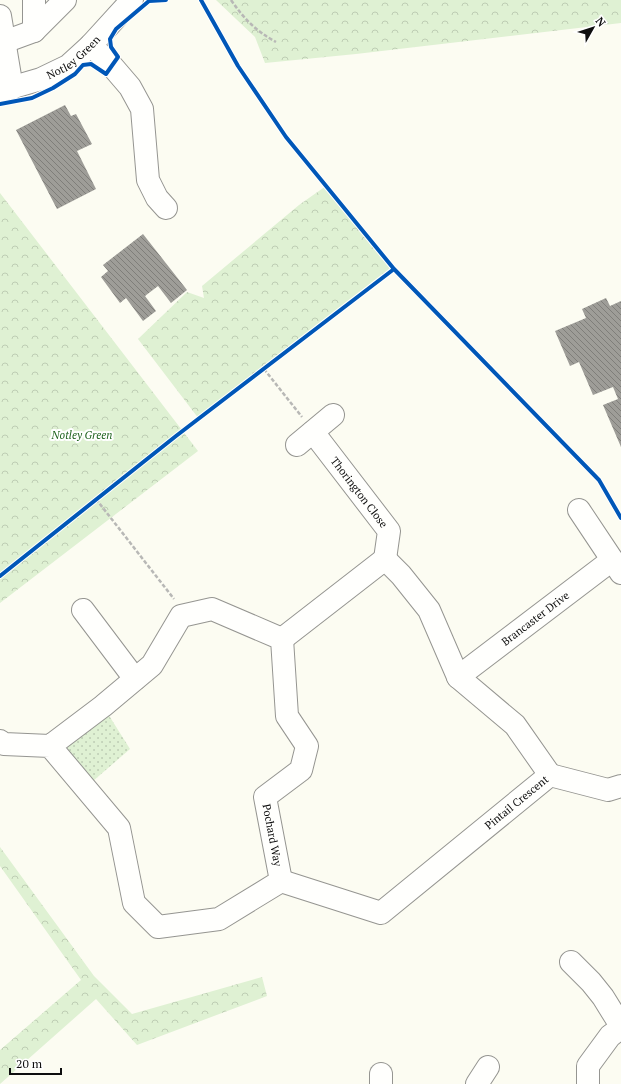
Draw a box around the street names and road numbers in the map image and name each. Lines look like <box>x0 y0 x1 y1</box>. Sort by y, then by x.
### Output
street label: Notley Green <box>44 32 103 82</box>
street label: Thorington Close <box>328 454 391 531</box>
street label: Brancaster Drive <box>499 588 572 649</box>
street label: Pintail Crescent <box>482 772 551 832</box>
street label: Pochard Way <box>259 803 285 868</box>

